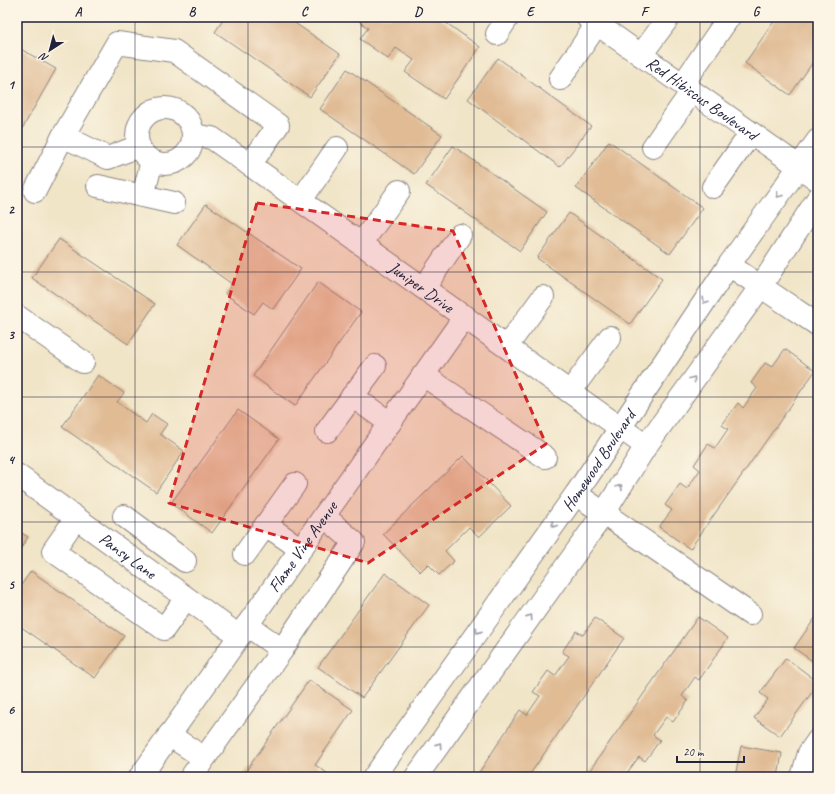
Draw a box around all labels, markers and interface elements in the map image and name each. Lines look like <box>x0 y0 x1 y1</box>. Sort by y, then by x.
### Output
text: A <box>75 4 83 20</box>
text: B <box>189 4 197 20</box>
text: C <box>301 4 309 20</box>
text: D <box>414 4 423 20</box>
text: E <box>527 4 536 20</box>
text: F <box>641 4 650 20</box>
text: G <box>753 4 761 20</box>
north arrow <box>30 30 70 70</box>
text: N <box>35 49 51 66</box>
street label: Red Hibiscus Boulevard <box>642 52 764 146</box>
text: 1 <box>8 77 16 93</box>
one-way arrow <box>776 191 784 198</box>
text: 2 <box>8 202 15 218</box>
street label: Juniper Drive <box>384 256 459 318</box>
one-way arrow <box>702 297 709 304</box>
text: 3 <box>8 327 15 343</box>
one-way arrow <box>689 377 696 384</box>
street label: Homewood Boulevard <box>557 404 641 515</box>
text: 4 <box>8 452 16 468</box>
one-way arrow <box>616 484 623 491</box>
street label: Flame Vine Avenue <box>263 496 343 596</box>
one-way arrow <box>551 521 559 528</box>
street label: Pansy Lane <box>95 528 162 584</box>
text: 5 <box>8 577 15 593</box>
one-way arrow <box>526 614 533 621</box>
one-way arrow <box>475 627 483 634</box>
text: 6 <box>8 702 15 718</box>
scale bar <box>677 738 744 764</box>
one-way arrow <box>434 743 441 750</box>
text: 20 m <box>683 744 705 760</box>

